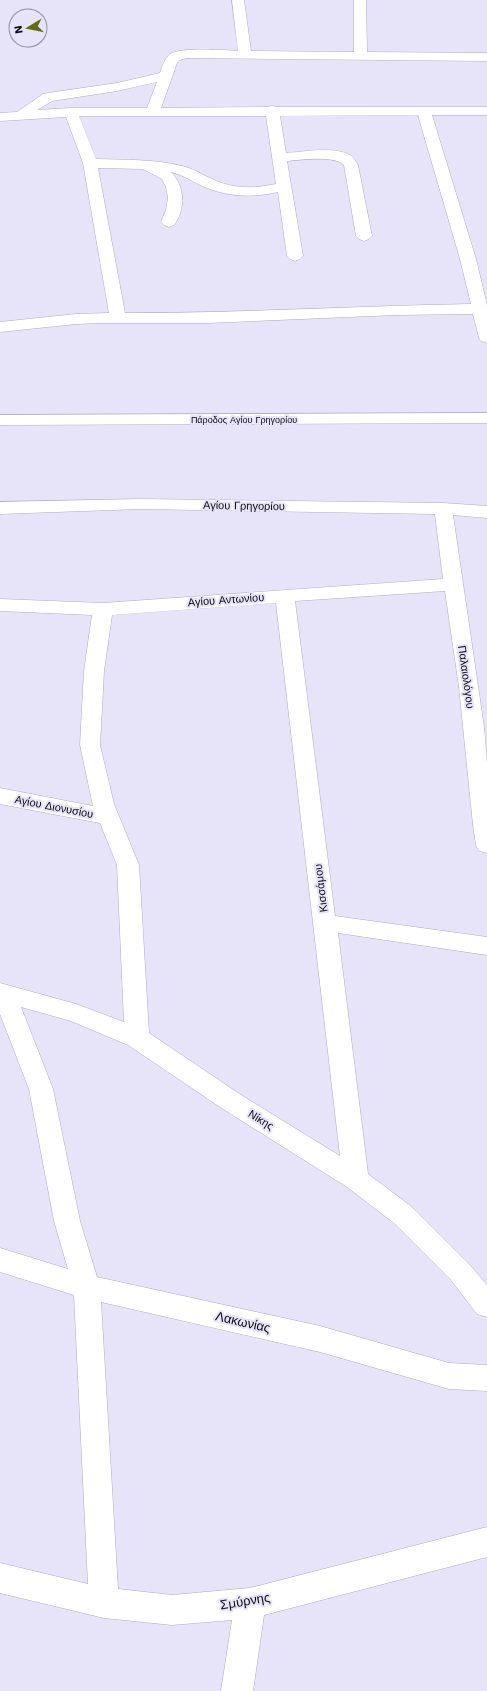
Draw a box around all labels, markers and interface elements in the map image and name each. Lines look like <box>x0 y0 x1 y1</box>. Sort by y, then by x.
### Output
north arrow <box>8 8 48 48</box>
text: N <box>12 25 26 35</box>
street label: Πάροδος Αγίου Γρηγορίου <box>191 415 297 425</box>
street label: Αγίου Γρηγορίου <box>203 499 285 513</box>
street label: Αγίου Αντωνίου <box>187 591 265 609</box>
street label: Παλαιολόγου <box>455 645 477 709</box>
street label: Αγίου Διονυσίου <box>14 793 94 821</box>
street label: Κισσάμου <box>312 863 330 913</box>
street label: Νίκης <box>246 1107 276 1133</box>
street label: Λακωνίας <box>214 1308 272 1336</box>
street label: Σμύρνης <box>219 1590 271 1612</box>

